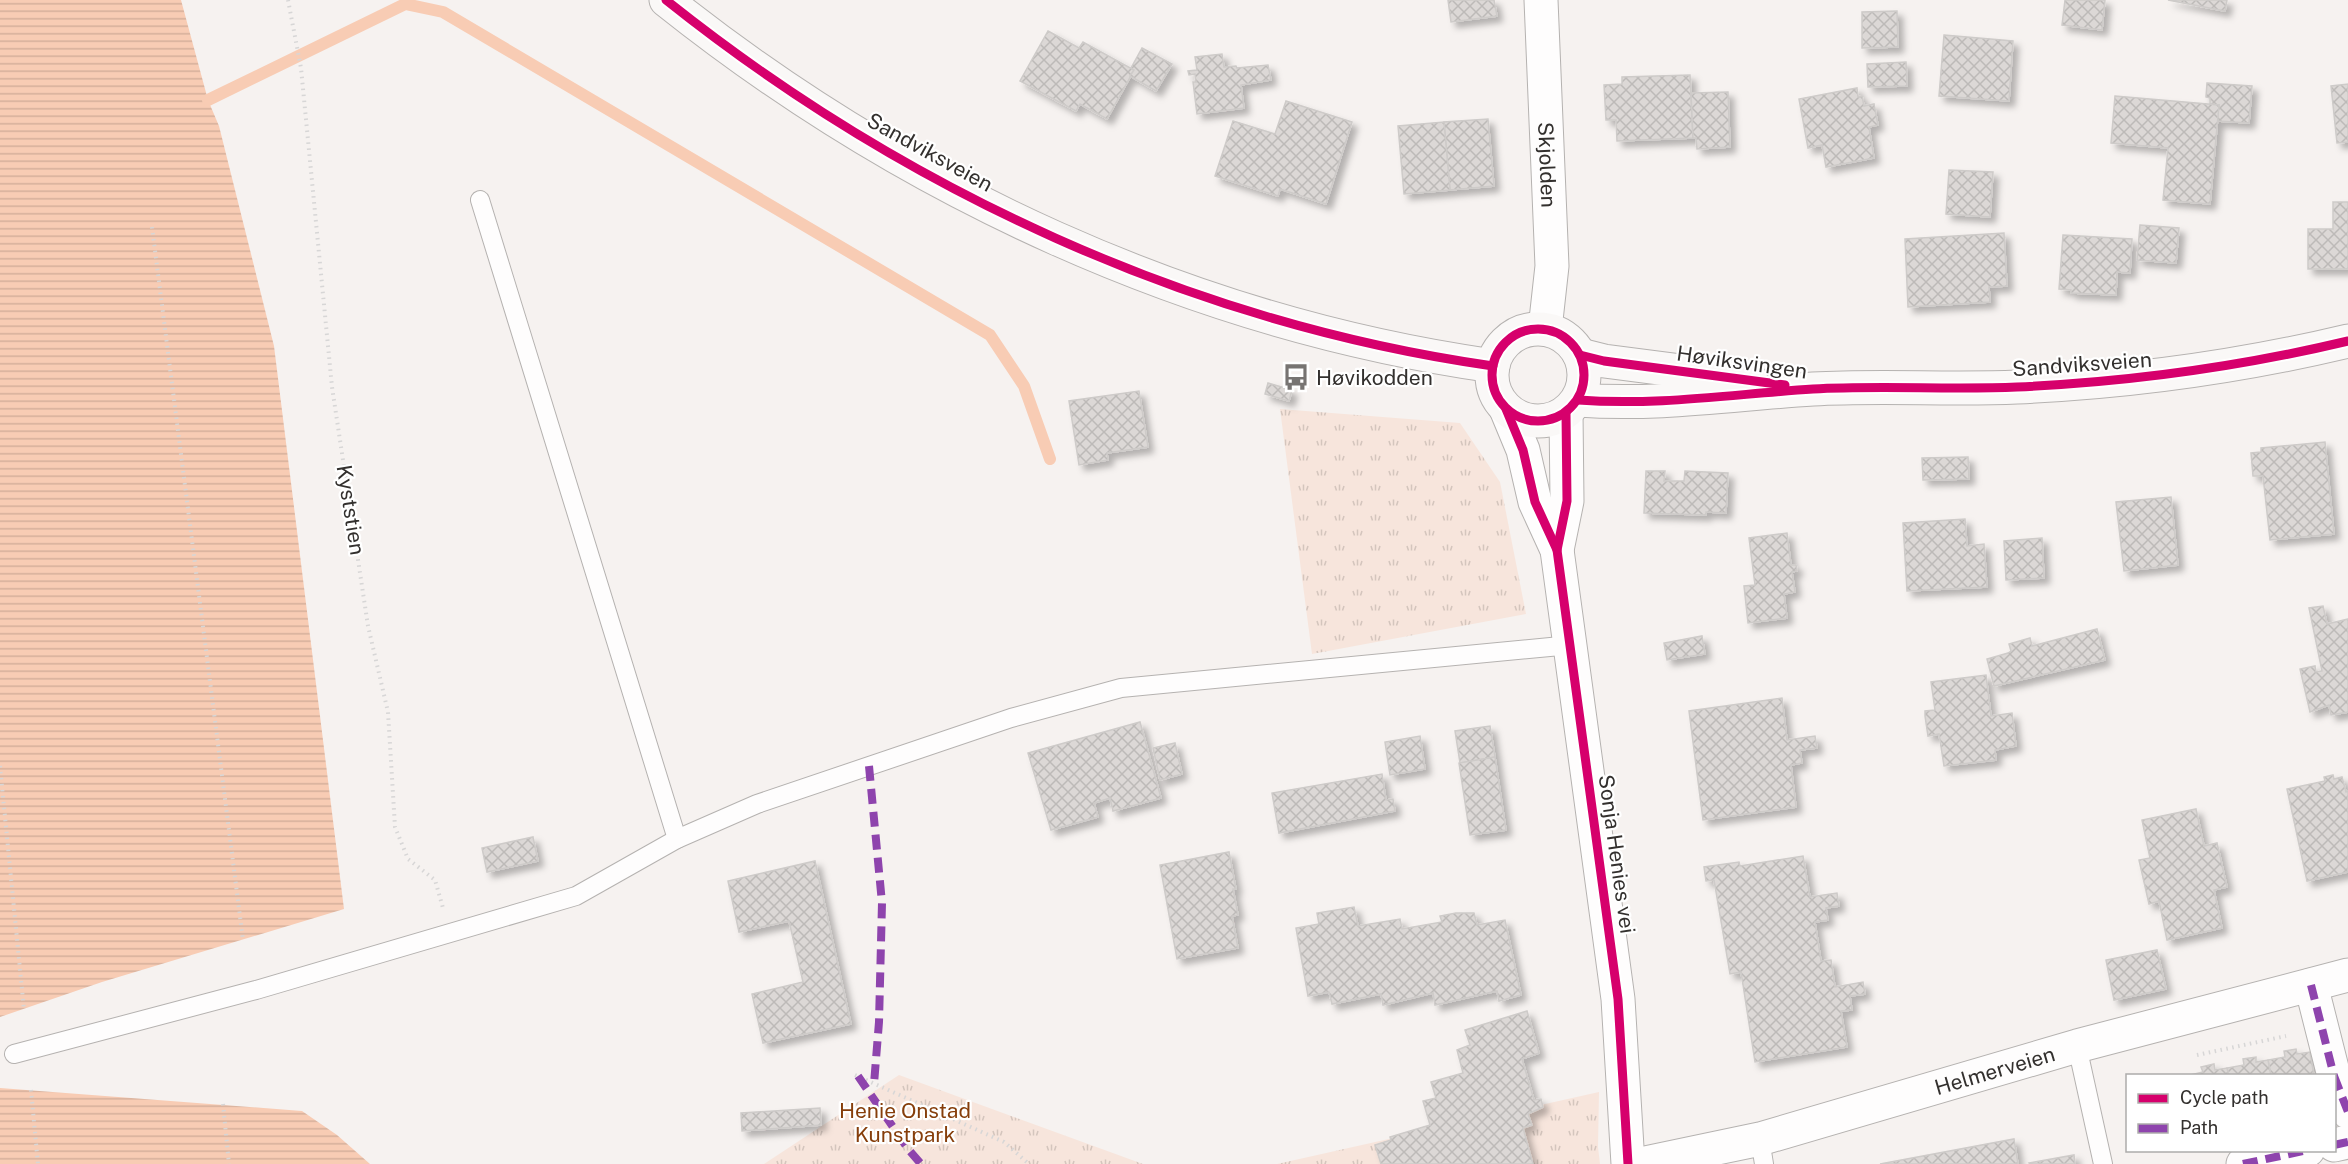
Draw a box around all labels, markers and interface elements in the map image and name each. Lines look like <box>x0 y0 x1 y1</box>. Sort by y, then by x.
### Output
street label: Sandviksveien <box>863 107 997 197</box>
street label: Skjolden <box>1534 122 1562 208</box>
street label: Høviksvingen <box>1675 340 1809 384</box>
street label: Sandviksveien <box>2011 347 2153 381</box>
bus stop icon: Høvikodden <box>1281 362 1311 392</box>
place label: Høvikodden <box>1316 365 1433 390</box>
street label: Kyststien <box>332 463 370 557</box>
street label: Sonja Henies vei <box>1593 773 1641 935</box>
street label: Helmerveien <box>1931 1041 2058 1100</box>
legend <box>2126 1074 2336 1152</box>
text: Cycle path <box>2180 1087 2269 1108</box>
park label: Henie Onstad Kunstpark <box>839 1098 971 1147</box>
text: Path <box>2180 1117 2218 1138</box>

